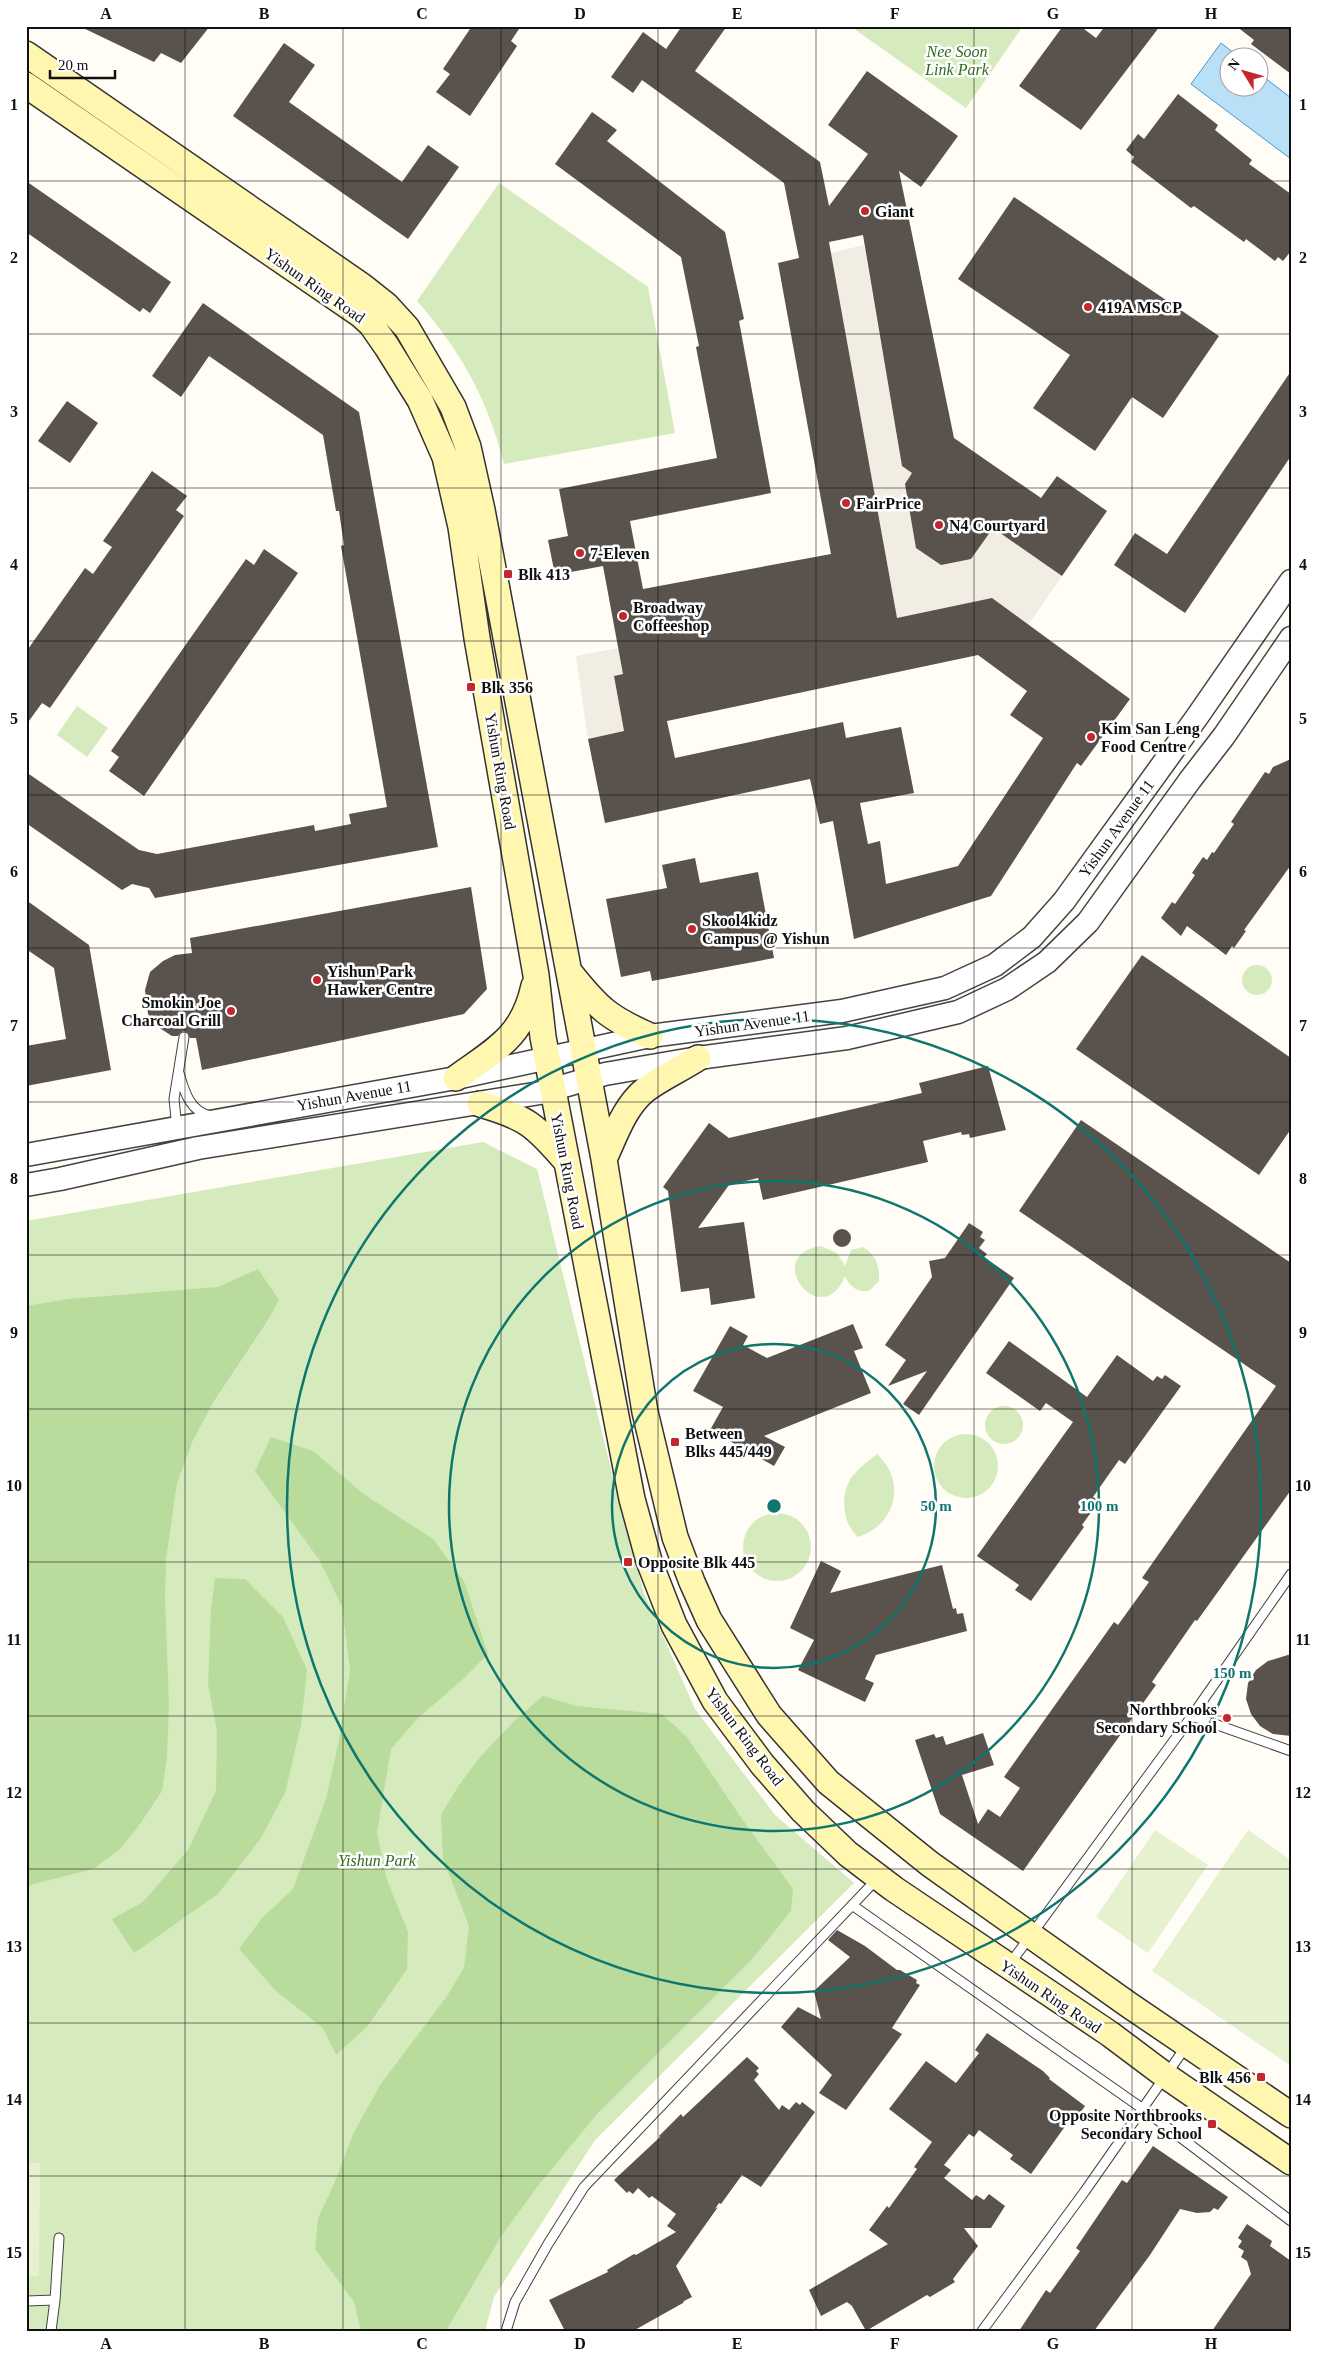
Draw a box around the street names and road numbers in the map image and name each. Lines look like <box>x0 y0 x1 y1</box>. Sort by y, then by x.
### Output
street label: Yishun Ring Road <box>261 245 368 327</box>
street label: Yishun Ring Road <box>481 711 519 831</box>
street label: Yishun Avenue 11 <box>1075 776 1158 880</box>
street label: Yishun Avenue 11 <box>693 1007 811 1040</box>
street label: Yishun Avenue 11 <box>295 1077 413 1114</box>
street label: Yishun Ring Road <box>547 1111 587 1231</box>
street label: Yishun Ring Road <box>701 1684 787 1789</box>
street label: Yishun Ring Road <box>996 1956 1104 2037</box>

